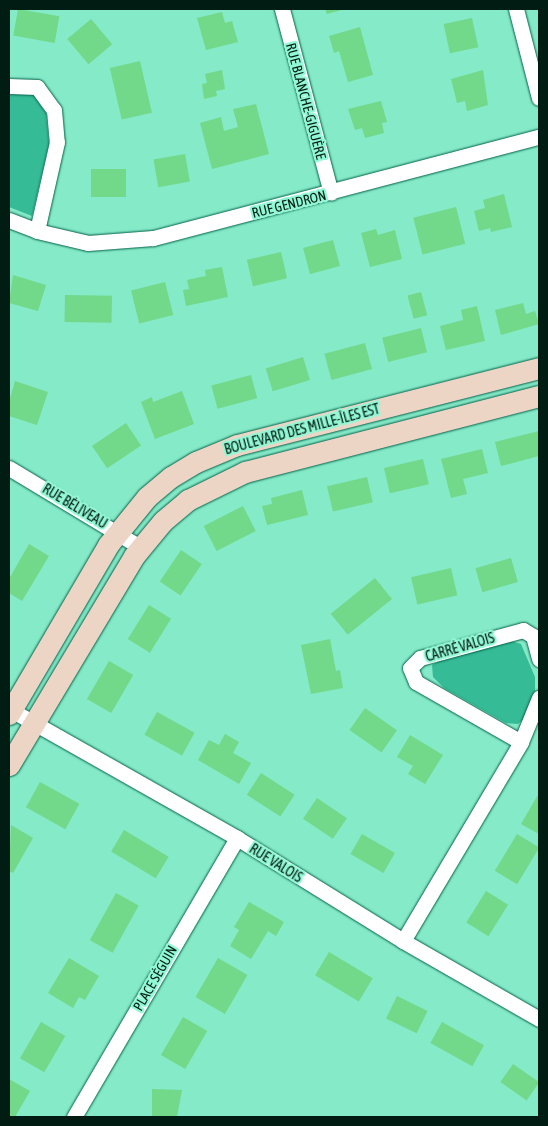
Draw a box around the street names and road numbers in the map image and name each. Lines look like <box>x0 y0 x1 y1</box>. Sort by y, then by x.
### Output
street label: RUE BLANCHE-GIGUÈRE <box>282 41 330 161</box>
street label: RUE GENDRON <box>250 187 328 221</box>
street label: BOULEVARD DES MILLE-ÎLES EST <box>222 400 382 458</box>
street label: RUE BÉLIVEAU <box>40 480 110 532</box>
street label: CARRÉ VALOIS <box>423 629 497 665</box>
street label: RUE VALOIS <box>246 840 306 886</box>
street label: PLACE SÉGUIN <box>130 942 180 1014</box>

